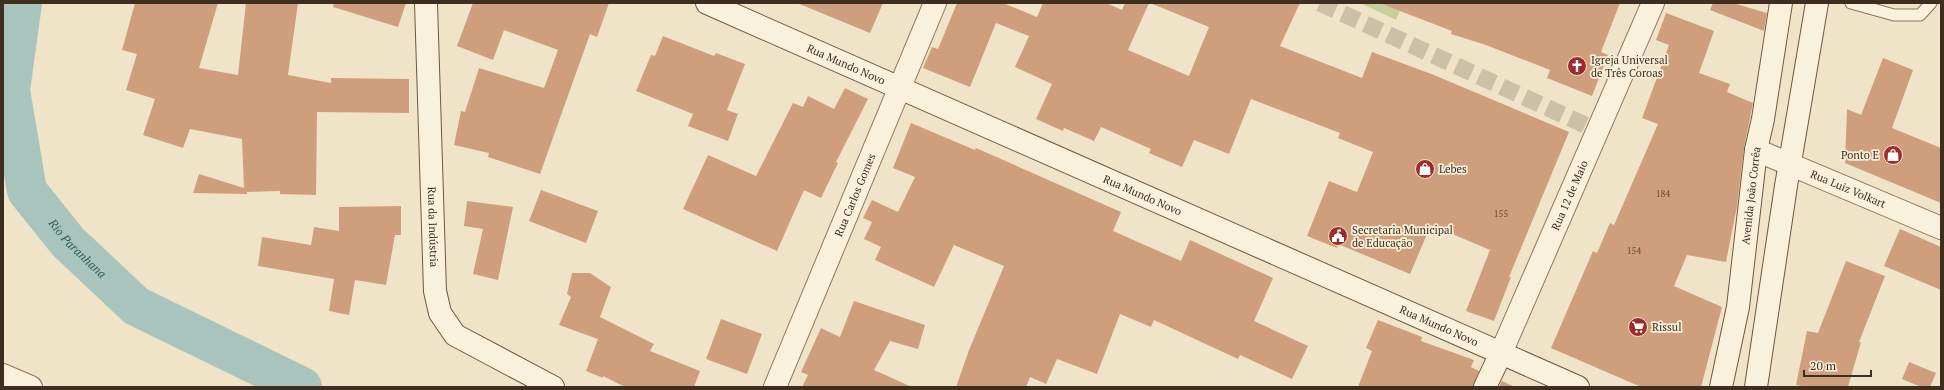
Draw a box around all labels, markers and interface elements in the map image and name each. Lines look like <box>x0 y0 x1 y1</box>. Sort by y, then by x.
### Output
street label: Rua Mundo Novo <box>805 41 887 88</box>
place label: Igreja Universal de Três Coroas <box>1591 53 1668 80</box>
church icon: Igreja Universal de Três Coroas <box>1566 55 1588 77</box>
shop icon: Ponto E <box>1882 144 1904 166</box>
street label: Avenida João Corrêa <box>1738 145 1764 245</box>
place label: Ponto E <box>1841 148 1879 162</box>
street label: Rua Carlos Gomes <box>831 151 879 239</box>
shop icon: Lebes <box>1414 158 1436 180</box>
street label: Rua 12 de Maio <box>1548 158 1591 232</box>
place label: Lebes <box>1439 162 1467 176</box>
street label: Rua Luiz Volkart <box>1808 167 1888 211</box>
street label: Rua Mundo Novo <box>1101 172 1184 218</box>
street label: Rua da Indústria <box>425 186 441 268</box>
house number: 184 <box>1656 188 1670 200</box>
house number: 155 <box>1494 208 1508 220</box>
water label: Rio Paranhana <box>45 215 110 281</box>
place label: Secretaria Municipal de Educação <box>1352 223 1453 250</box>
public building icon: Secretaria Municipal de Educação <box>1327 225 1349 247</box>
house number: 154 <box>1627 245 1641 257</box>
street label: Rua Mundo Novo <box>1398 302 1480 349</box>
supermarket icon: Rissul <box>1627 316 1649 338</box>
place label: Rissul <box>1652 320 1681 334</box>
scale bar <box>1804 352 1871 378</box>
text: 20 m <box>1810 358 1837 373</box>

